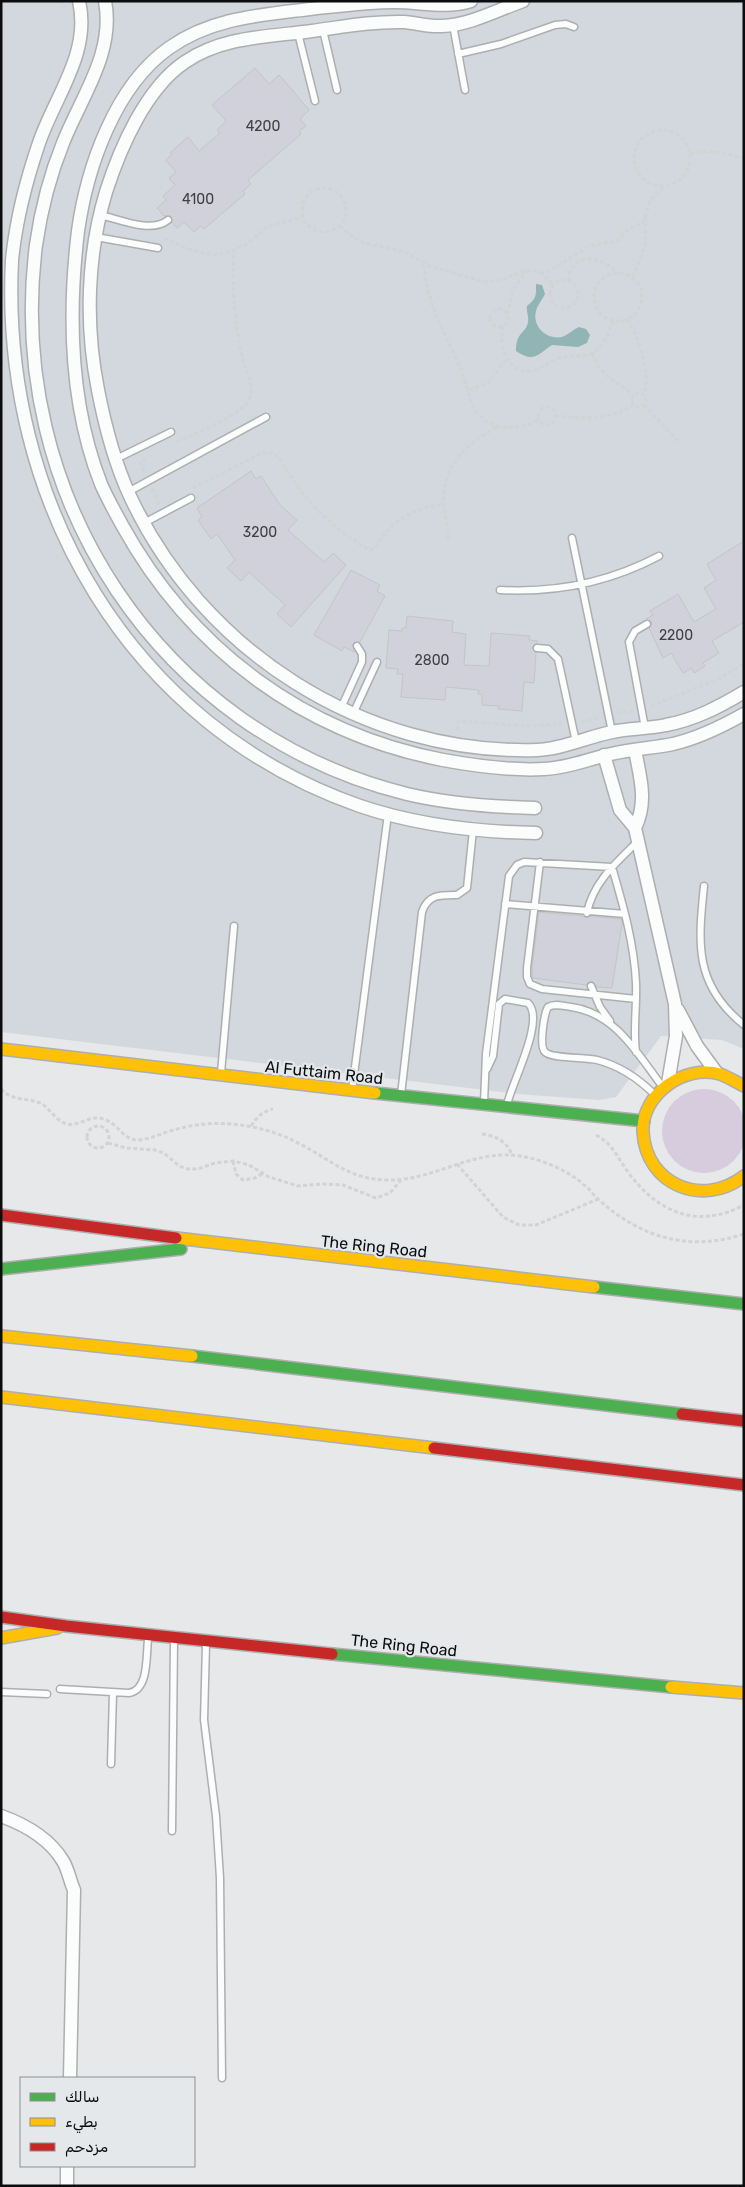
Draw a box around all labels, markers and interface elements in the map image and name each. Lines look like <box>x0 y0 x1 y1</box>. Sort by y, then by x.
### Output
house number: 4200 <box>246 118 280 135</box>
house number: 4100 <box>182 191 214 208</box>
house number: 3200 <box>243 524 277 541</box>
house number: 2200 <box>659 627 693 644</box>
house number: 2800 <box>415 652 450 669</box>
street label: Al Futtaim Road <box>264 1057 384 1088</box>
street label: The Ring Road <box>320 1231 428 1262</box>
street label: The Ring Road <box>350 1630 458 1661</box>
legend <box>20 2077 195 2167</box>
text: سالك <box>65 2088 100 2106</box>
text: بطيء <box>65 2113 98 2134</box>
text: مزدحم <box>65 2138 108 2157</box>

